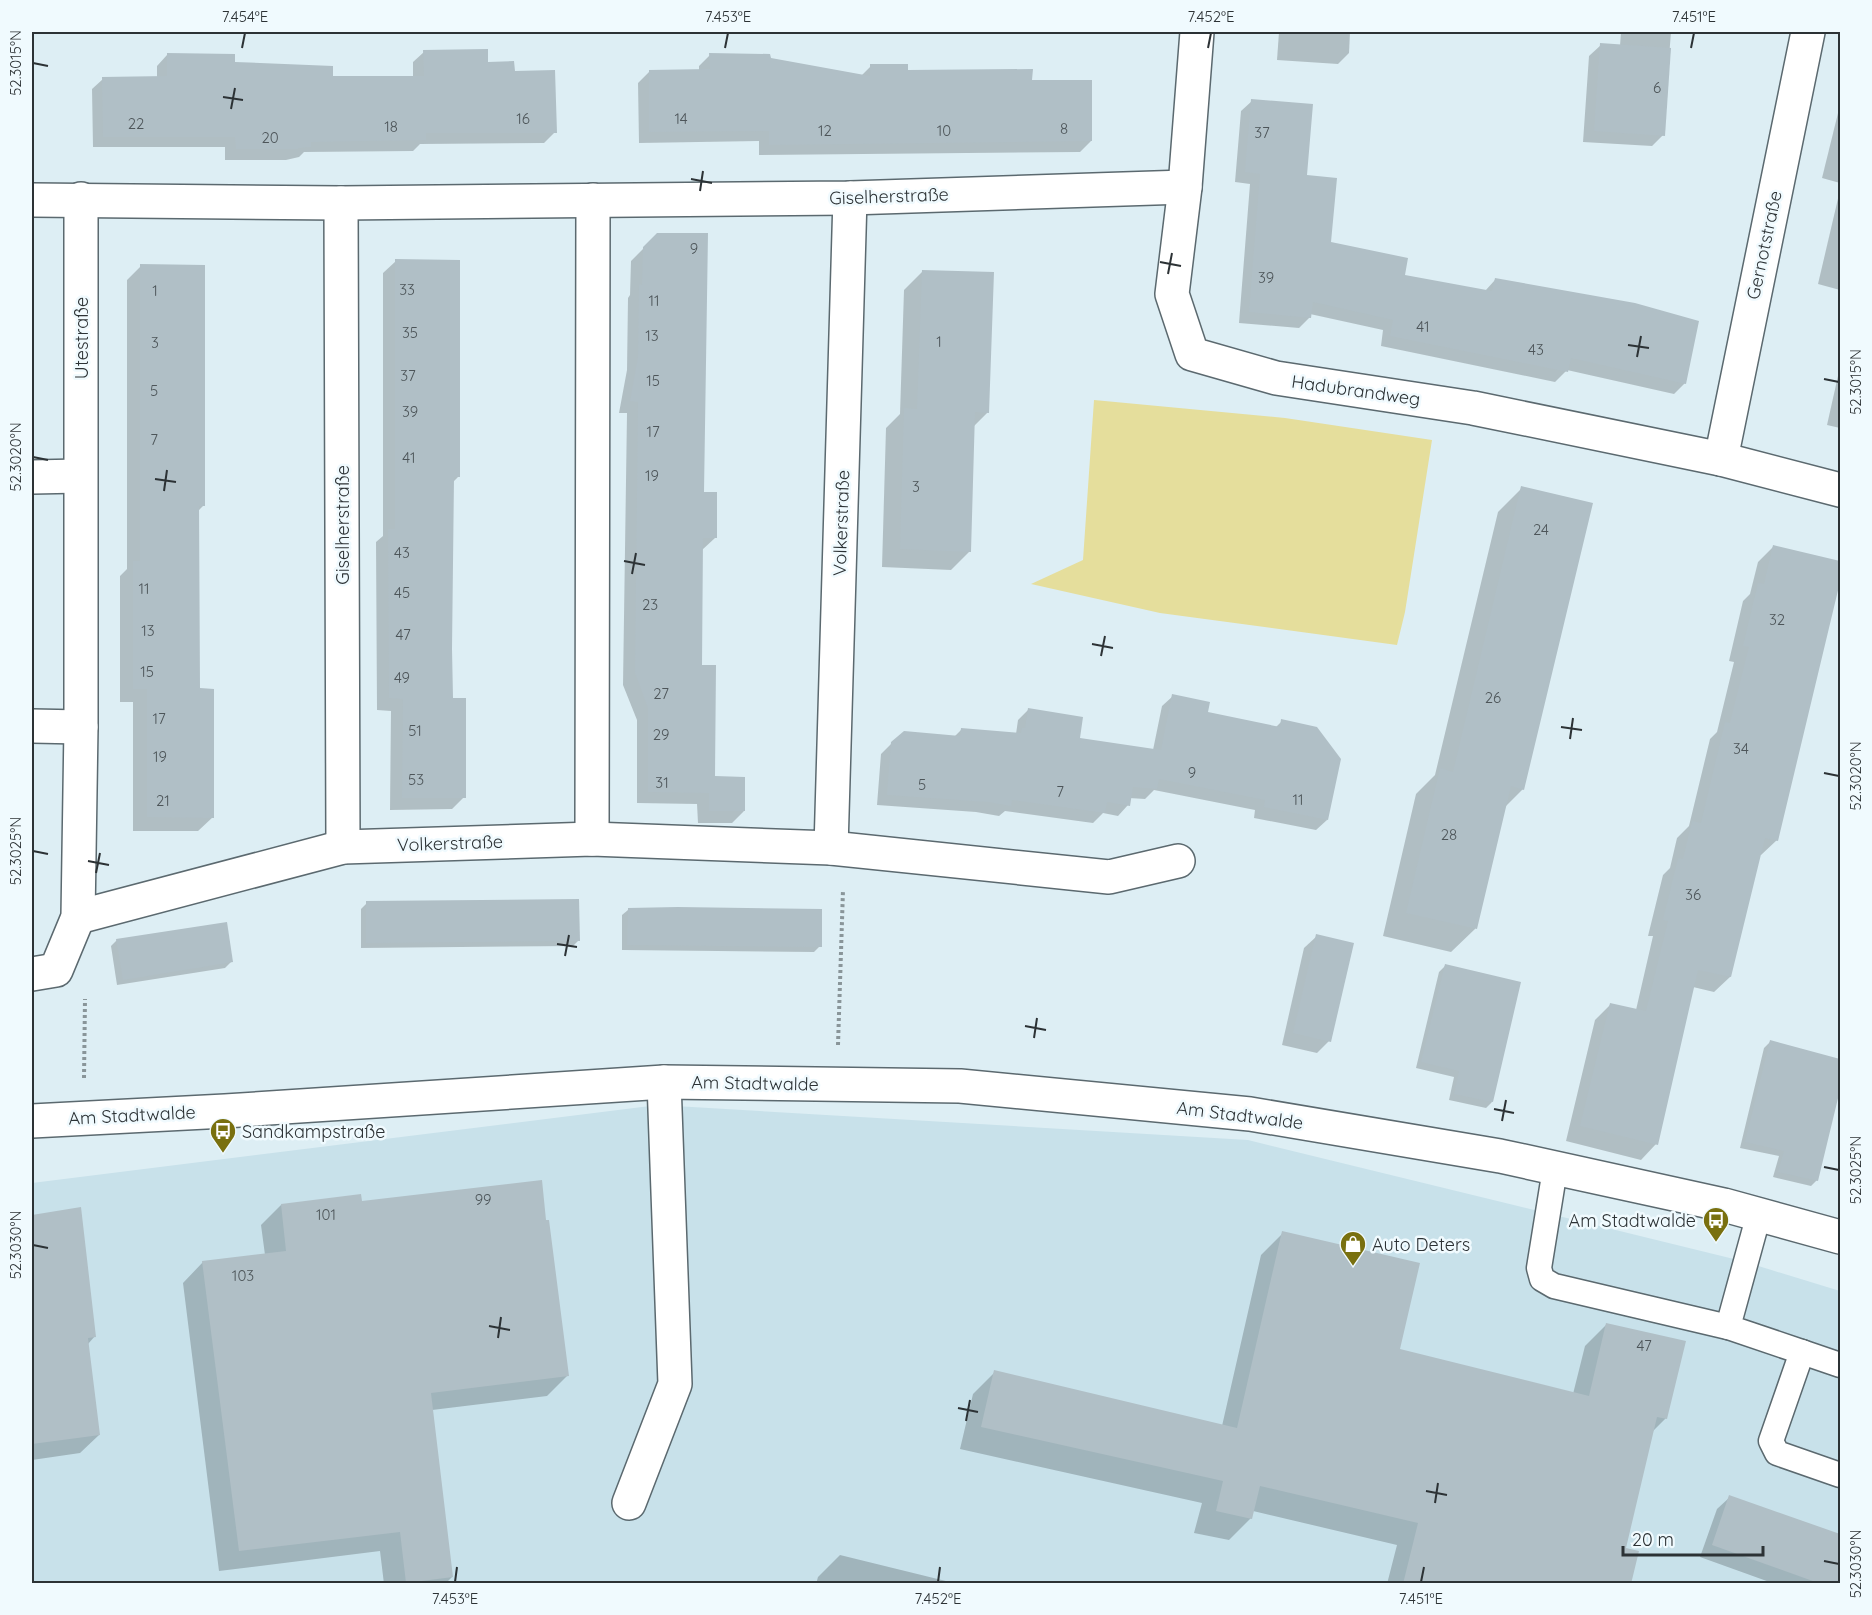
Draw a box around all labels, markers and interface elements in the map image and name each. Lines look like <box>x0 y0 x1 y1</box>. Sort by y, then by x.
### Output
text: 7.454°E <box>222 7 268 26</box>
text: 7.453°E <box>705 7 751 26</box>
text: 7.452°E <box>1187 7 1235 26</box>
text: 7.451°E <box>1672 7 1716 26</box>
text: 52.3015°N <box>6 30 25 96</box>
house number: 6 <box>1653 78 1661 97</box>
house number: 16 <box>516 109 530 128</box>
house number: 14 <box>674 109 688 128</box>
house number: 22 <box>128 114 144 133</box>
house number: 18 <box>384 117 398 136</box>
house number: 8 <box>1060 119 1068 138</box>
house number: 12 <box>818 121 832 140</box>
house number: 10 <box>937 121 951 140</box>
house number: 37 <box>1254 123 1270 142</box>
house number: 20 <box>261 128 279 147</box>
street label: Giselherstraße <box>829 182 949 210</box>
street label: Gernotstraße <box>1741 189 1787 301</box>
house number: 9 <box>690 239 698 258</box>
house number: 39 <box>1258 268 1274 287</box>
house number: 33 <box>399 280 415 299</box>
house number: 1 <box>152 281 158 300</box>
house number: 11 <box>648 291 660 310</box>
street label: Utestraße <box>70 297 93 379</box>
house number: 41 <box>1416 317 1430 336</box>
house number: 35 <box>402 323 418 342</box>
house number: 13 <box>645 326 659 345</box>
house number: 1 <box>936 332 942 351</box>
house number: 3 <box>151 333 159 352</box>
house number: 43 <box>1528 340 1544 359</box>
text: 52.3015°N <box>1846 349 1865 415</box>
house number: 37 <box>400 366 416 385</box>
street label: Hadubrandweg <box>1290 370 1422 410</box>
house number: 15 <box>646 371 660 390</box>
house number: 5 <box>150 381 158 400</box>
house number: 39 <box>402 402 418 421</box>
text: 52.3020°N <box>6 422 25 492</box>
house number: 17 <box>646 422 660 441</box>
house number: 7 <box>150 430 158 449</box>
house number: 41 <box>402 448 416 467</box>
street label: Giselherstraße <box>331 465 354 585</box>
house number: 19 <box>645 466 659 485</box>
street label: Volkerstraße <box>828 470 854 576</box>
house number: 3 <box>912 477 920 496</box>
house number: 24 <box>1533 520 1549 539</box>
house number: 43 <box>394 543 410 562</box>
house number: 11 <box>138 579 150 598</box>
house number: 45 <box>394 583 410 602</box>
house number: 23 <box>642 595 658 614</box>
house number: 32 <box>1769 610 1785 629</box>
house number: 13 <box>141 621 155 640</box>
house number: 47 <box>395 625 411 644</box>
house number: 15 <box>140 662 154 681</box>
house number: 49 <box>394 668 410 687</box>
house number: 27 <box>653 684 669 703</box>
house number: 26 <box>1485 688 1501 707</box>
house number: 17 <box>152 709 166 728</box>
house number: 51 <box>408 721 422 740</box>
house number: 29 <box>653 725 669 744</box>
house number: 34 <box>1733 739 1749 758</box>
text: 52.3020°N <box>1846 741 1865 811</box>
house number: 19 <box>153 747 167 766</box>
house number: 9 <box>1188 763 1196 782</box>
house number: 53 <box>408 770 424 789</box>
house number: 31 <box>655 773 669 792</box>
house number: 5 <box>918 775 926 794</box>
house number: 7 <box>1056 782 1064 801</box>
house number: 11 <box>1292 790 1304 809</box>
house number: 21 <box>156 791 170 810</box>
text: 52.3025°N <box>6 817 25 885</box>
house number: 28 <box>1441 825 1457 844</box>
street label: Volkerstraße <box>397 830 503 856</box>
house number: 36 <box>1685 885 1701 904</box>
street label: Am Stadtwalde <box>691 1070 819 1096</box>
street label: Am Stadtwalde <box>1175 1096 1305 1134</box>
street label: Am Stadtwalde <box>68 1100 196 1130</box>
bus stop icon: Sandkampstraße <box>208 1116 238 1154</box>
place label: Sandkampstraße <box>242 1120 385 1143</box>
text: 52.3025°N <box>1846 1136 1865 1204</box>
house number: 99 <box>475 1190 491 1209</box>
house number: 101 <box>316 1205 336 1224</box>
bus stop icon: Am Stadtwalde <box>1701 1205 1731 1243</box>
place label: Am Stadtwalde <box>1569 1209 1696 1232</box>
text: 52.3030°N <box>6 1211 25 1279</box>
shop icon: Auto Deters <box>1338 1229 1368 1267</box>
place label: Auto Deters <box>1372 1233 1470 1256</box>
house number: 103 <box>232 1266 254 1285</box>
house number: 47 <box>1636 1336 1652 1355</box>
scale bar <box>1623 1519 1762 1557</box>
text: 20 m <box>1632 1528 1674 1551</box>
text: 52.3030°N <box>1846 1530 1865 1598</box>
text: 7.453°E <box>432 1589 478 1608</box>
text: 7.452°E <box>914 1589 962 1608</box>
text: 7.451°E <box>1399 1589 1443 1608</box>

